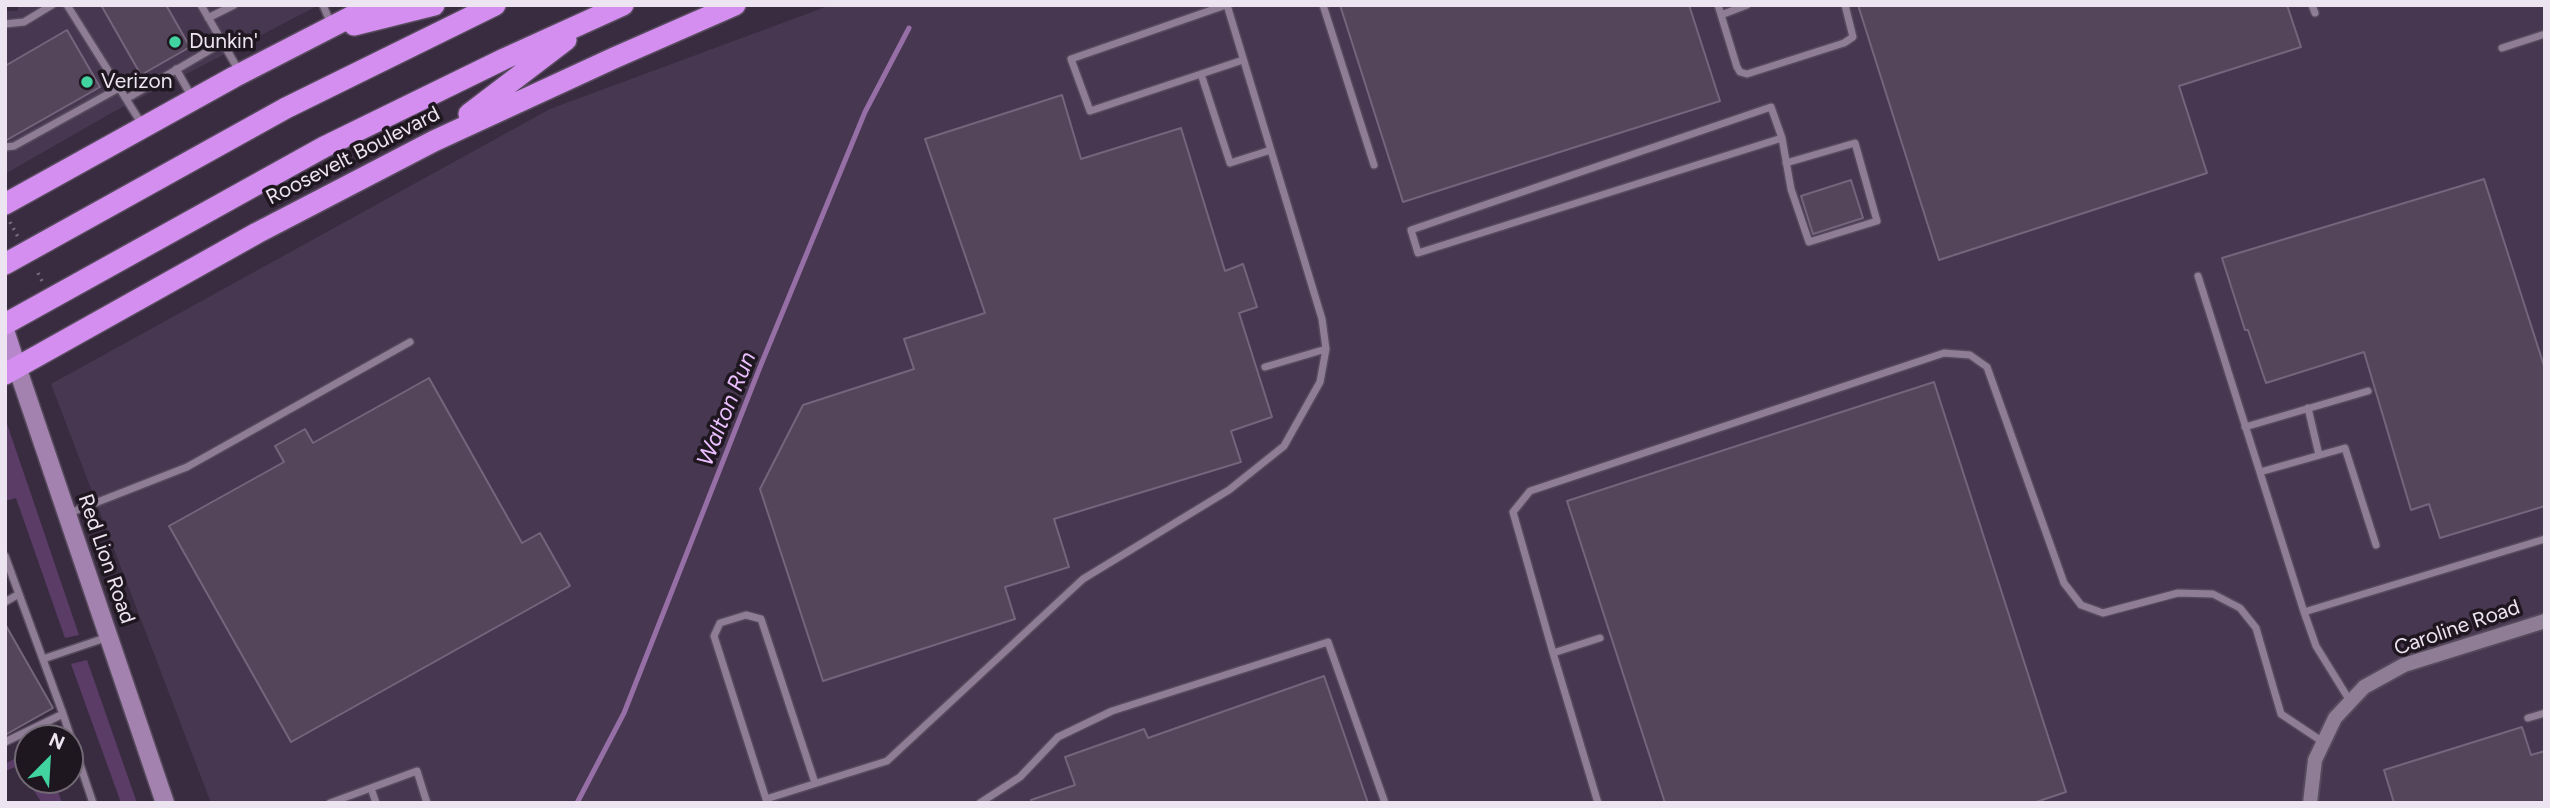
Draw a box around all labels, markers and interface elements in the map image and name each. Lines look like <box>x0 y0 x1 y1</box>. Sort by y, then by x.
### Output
place label: Dunkin' <box>189 29 258 55</box>
marker: Dunkin' <box>167 34 183 50</box>
place label: Verizon <box>101 69 172 95</box>
marker: Verizon <box>79 74 95 90</box>
street label: Roosevelt Boulevard <box>262 101 444 211</box>
water label: Walton Run <box>692 348 762 470</box>
street label: Red Lion Road <box>72 491 140 627</box>
street label: Caroline Road <box>2391 595 2523 661</box>
north arrow <box>14 724 84 794</box>
text: N <box>46 728 68 755</box>

